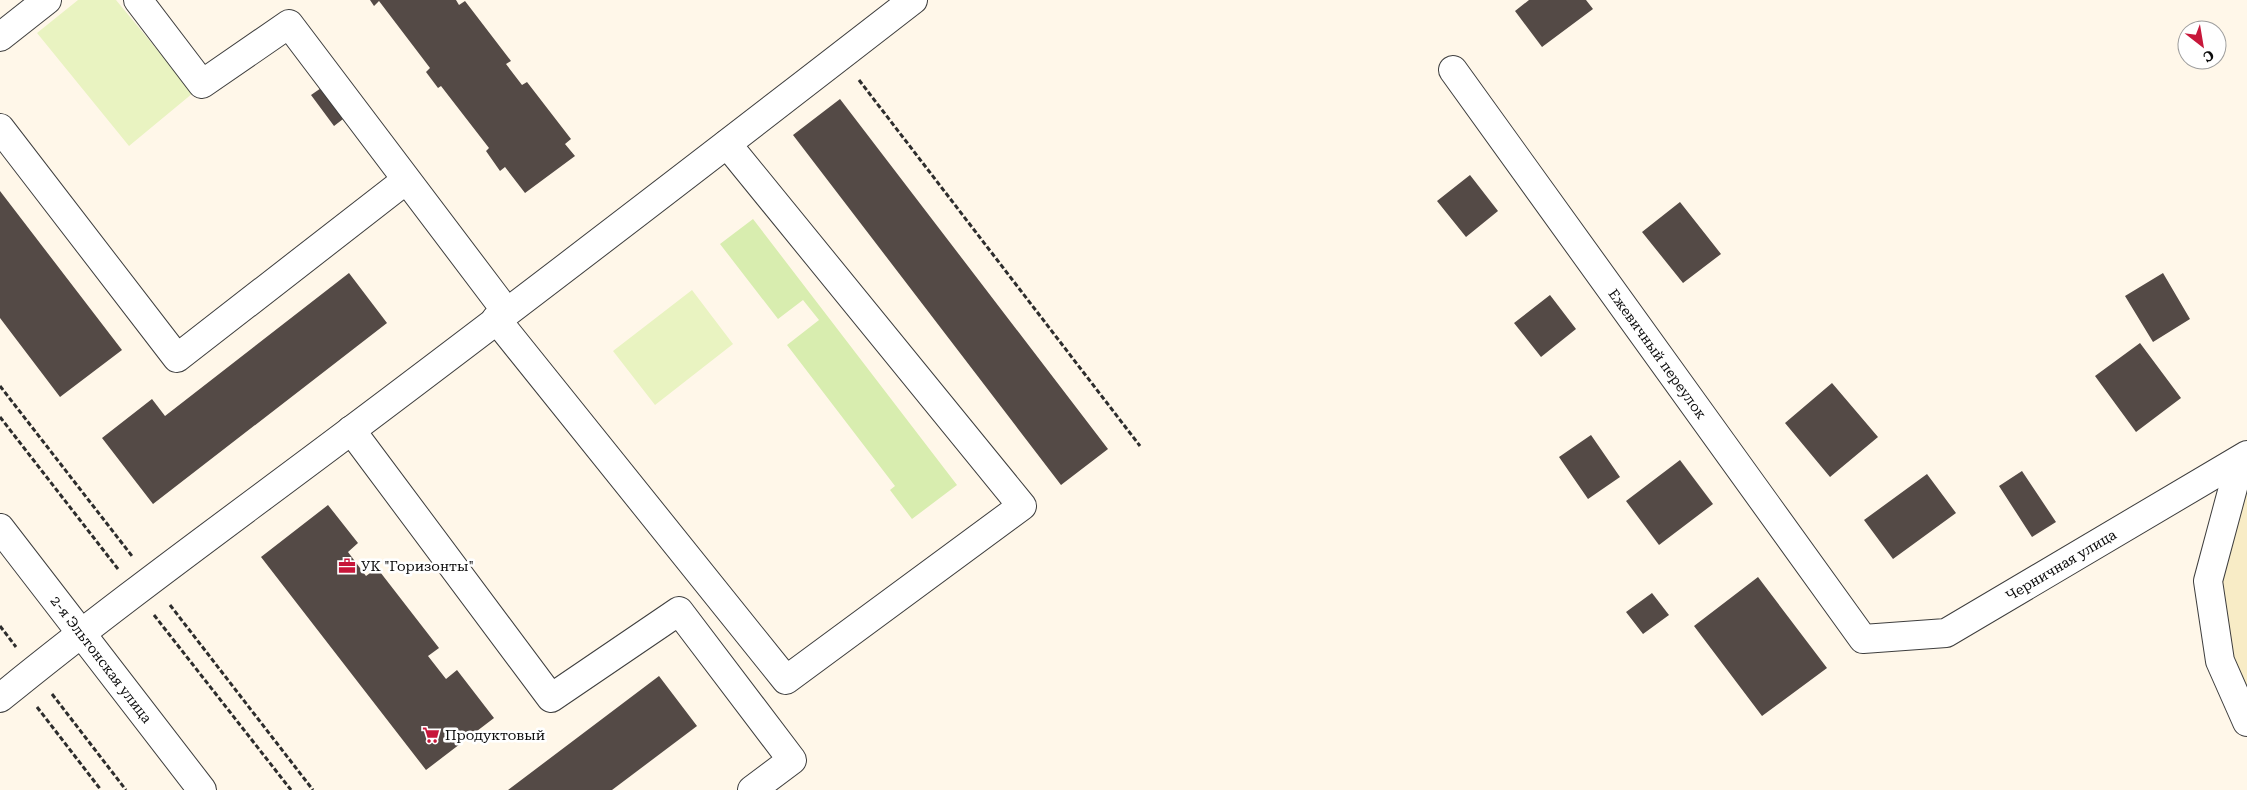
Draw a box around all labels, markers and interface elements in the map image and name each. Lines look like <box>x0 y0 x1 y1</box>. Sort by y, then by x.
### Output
north arrow <box>2177 20 2227 70</box>
text: С <box>2200 47 2217 66</box>
street label: Ежевичный переулок <box>1605 286 1710 422</box>
street label: Черничная улица <box>2003 526 2119 604</box>
office icon: УК "Горизонты" <box>337 556 357 576</box>
place label: УК "Горизонты" <box>361 558 474 574</box>
street label: 2-я Эльтонская улица <box>47 593 155 726</box>
supermarket icon: Продуктовый <box>421 725 441 745</box>
place label: Продуктовый <box>445 727 545 743</box>

